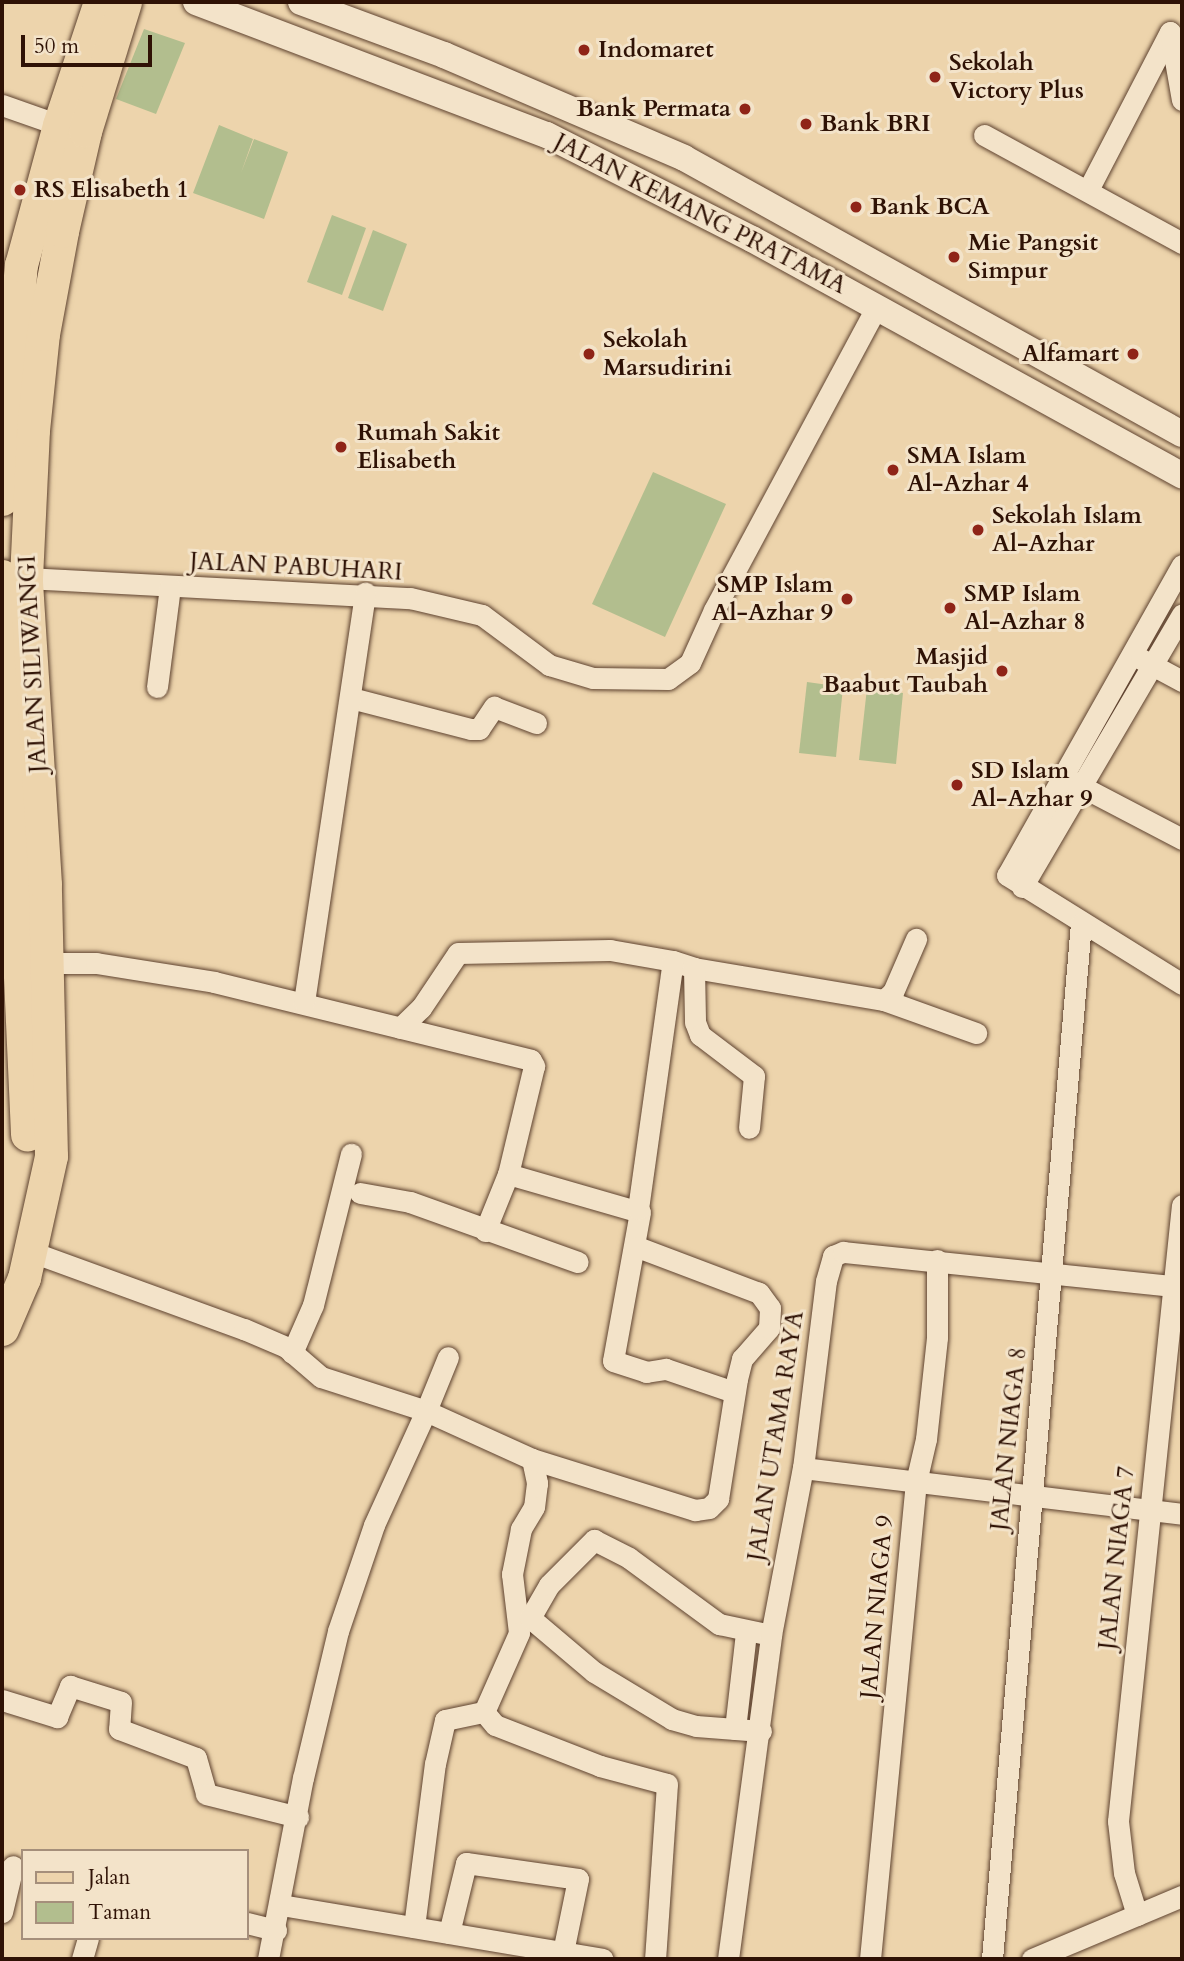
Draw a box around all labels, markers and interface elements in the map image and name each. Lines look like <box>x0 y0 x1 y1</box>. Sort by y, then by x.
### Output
scale bar <box>24 21 156 65</box>
text: 50 m <box>34 32 79 61</box>
place label: Indomaret <box>598 36 714 64</box>
marker: Indomaret <box>576 42 592 58</box>
place label: Sekolah Victory Plus <box>949 49 1084 105</box>
marker: Sekolah Victory Plus <box>927 69 943 85</box>
place label: Bank Permata <box>577 95 731 123</box>
marker: Bank Permata <box>737 101 753 117</box>
place label: Bank BRI <box>820 110 930 138</box>
marker: Bank BRI <box>798 116 814 132</box>
street label: JALAN KEMANG PRATAMA <box>549 128 851 300</box>
place label: RS Elisabeth 1 <box>34 176 189 204</box>
marker: RS Elisabeth 1 <box>12 182 28 198</box>
place label: Bank BCA <box>870 193 990 221</box>
marker: Bank BCA <box>848 199 864 215</box>
place label: Mie Pangsit Simpur <box>968 229 1098 285</box>
marker: Mie Pangsit Simpur <box>946 249 962 265</box>
place label: Sekolah Marsudirini <box>603 326 732 382</box>
place label: Alfamart <box>1022 340 1119 368</box>
marker: Sekolah Marsudirini <box>581 346 597 362</box>
marker: Alfamart <box>1125 346 1141 362</box>
place label: Rumah Sakit Elisabeth <box>357 419 500 475</box>
marker: Rumah Sakit Elisabeth <box>331 437 351 457</box>
place label: SMA Islam Al-Azhar 4 <box>907 442 1028 498</box>
marker: SMA Islam Al-Azhar 4 <box>885 462 901 478</box>
place label: Sekolah Islam Al-Azhar <box>992 502 1142 558</box>
marker: Sekolah Islam Al-Azhar <box>970 522 986 538</box>
street label: JALAN PABUHARI <box>189 547 403 587</box>
street label: JALAN SILIWANGI <box>13 554 53 774</box>
place label: SMP Islam Al-Azhar 9 <box>712 571 833 627</box>
place label: SMP Islam Al-Azhar 8 <box>964 580 1085 636</box>
marker: SMP Islam Al-Azhar 9 <box>839 591 855 607</box>
marker: SMP Islam Al-Azhar 8 <box>942 600 958 616</box>
place label: Masjid Baabut Taubah <box>823 643 988 699</box>
marker: Masjid Baabut Taubah <box>994 663 1010 679</box>
place label: SD Islam Al-Azhar 9 <box>971 757 1092 813</box>
marker: SD Islam Al-Azhar 9 <box>949 777 965 793</box>
street label: JALAN UTAMA RAYA <box>742 1309 810 1563</box>
street label: JALAN NIAGA 8 <box>985 1346 1033 1532</box>
street label: JALAN NIAGA 7 <box>1093 1465 1141 1651</box>
street label: JALAN NIAGA 9 <box>855 1514 899 1700</box>
legend <box>21 1849 248 1940</box>
text: Jalan <box>88 1863 131 1892</box>
text: Taman <box>88 1898 151 1927</box>

